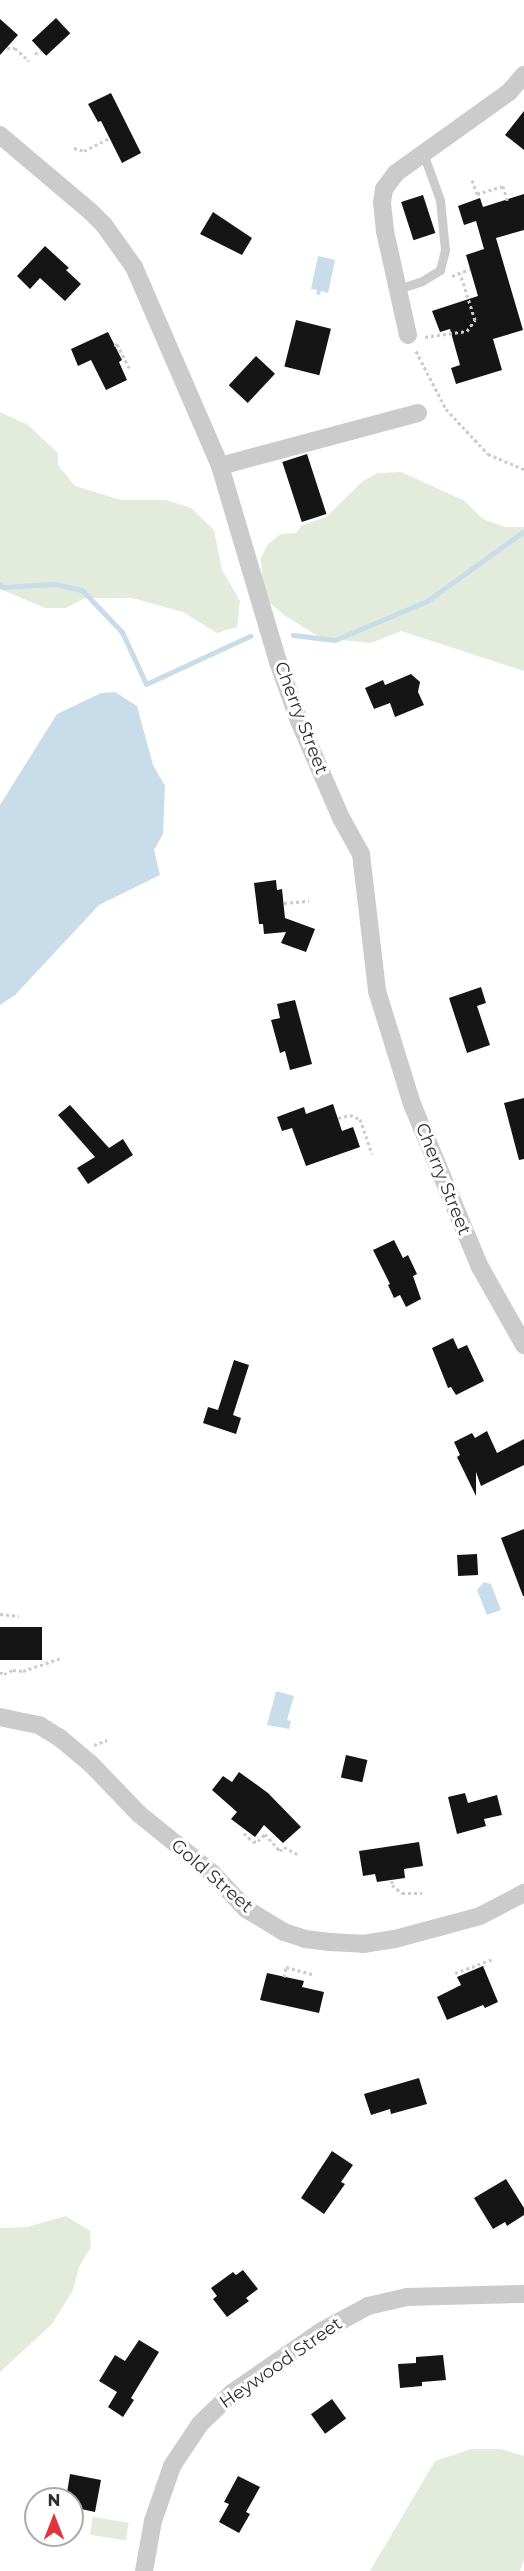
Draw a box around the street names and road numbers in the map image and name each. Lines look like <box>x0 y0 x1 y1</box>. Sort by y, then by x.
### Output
street label: Cherry Street <box>270 659 332 777</box>
street label: Cherry Street <box>411 1120 475 1238</box>
street label: Gold Street <box>167 1835 257 1917</box>
street label: Heywood Street <box>216 2313 346 2413</box>

